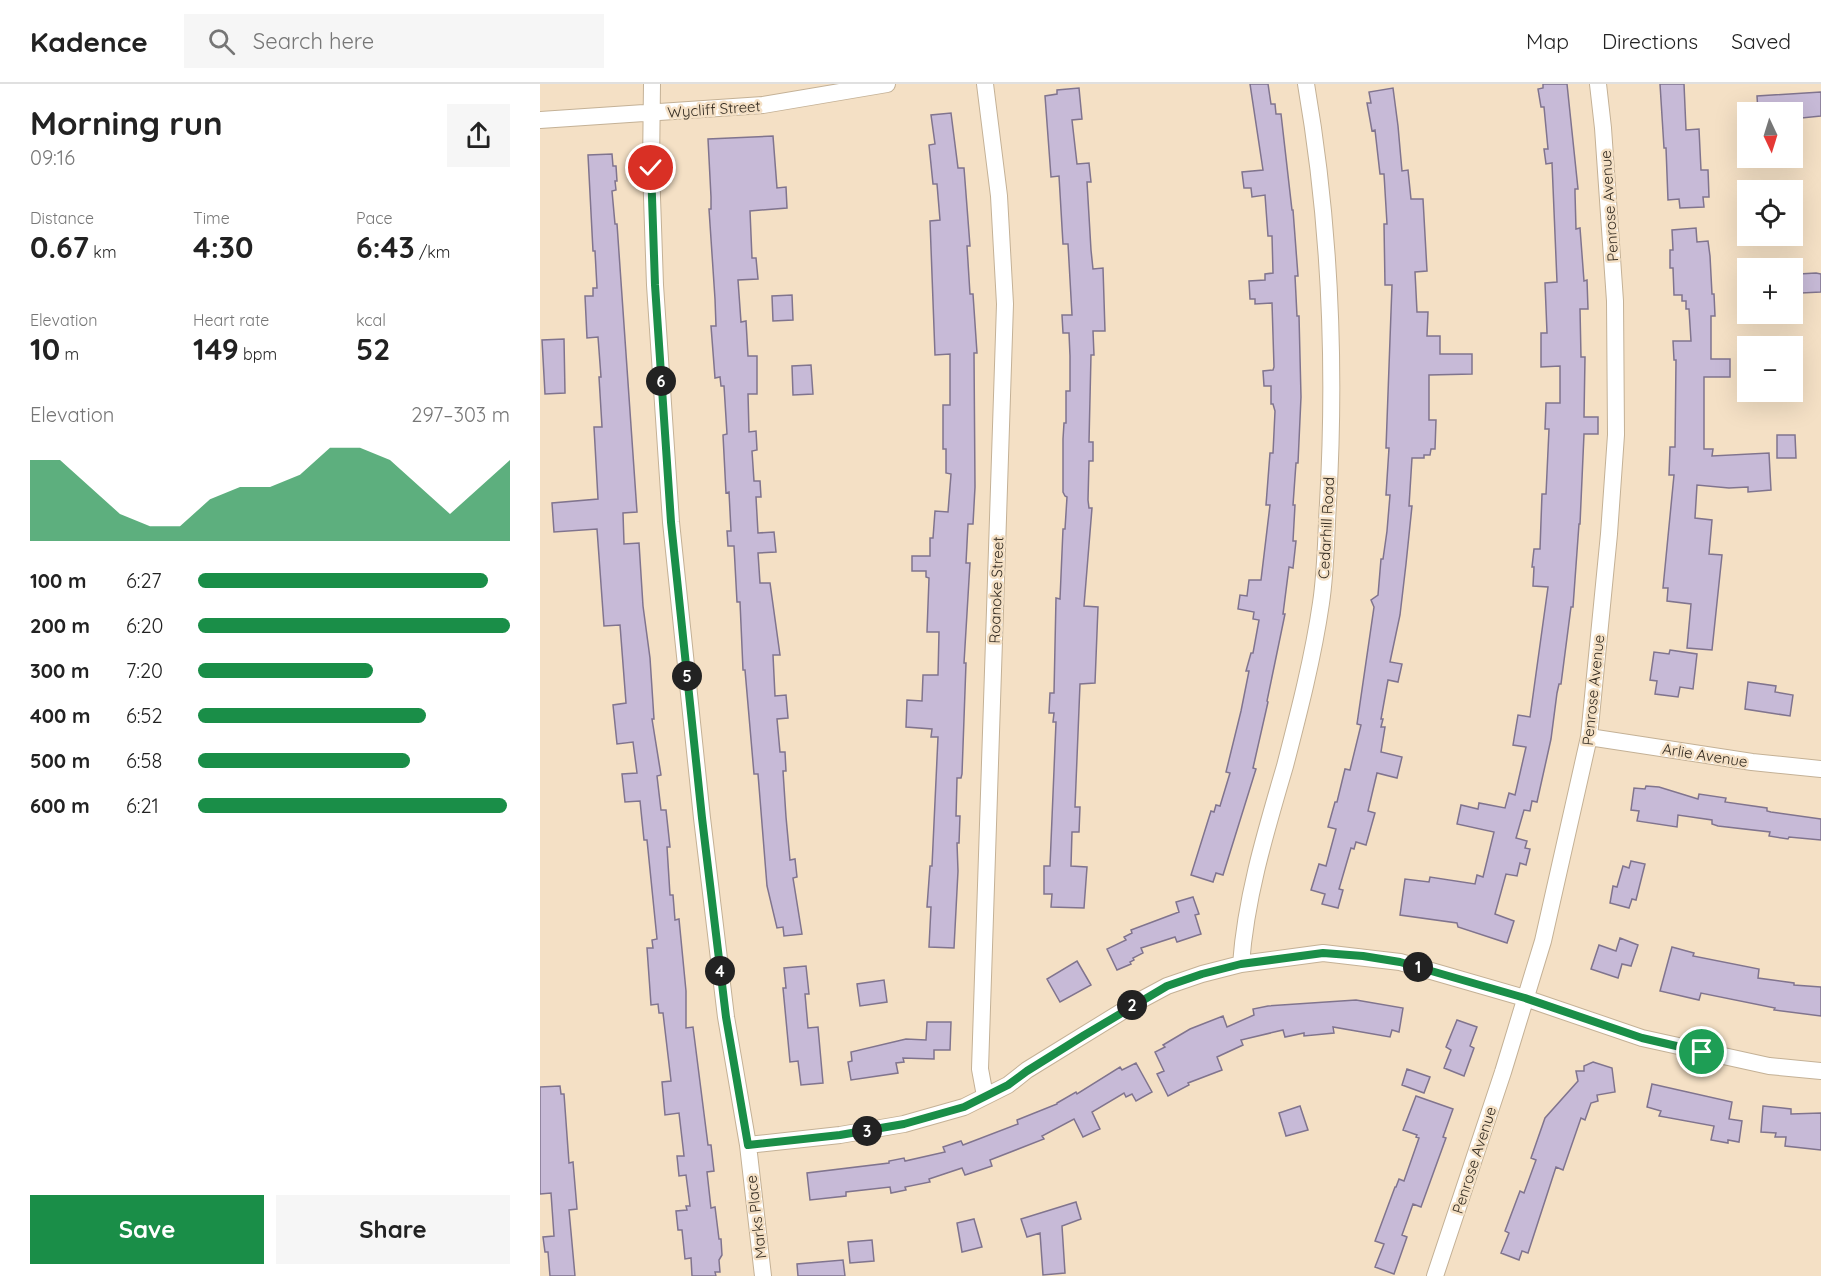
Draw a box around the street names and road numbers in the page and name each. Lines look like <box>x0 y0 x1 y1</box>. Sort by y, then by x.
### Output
street label: Wycliff Street <box>667 96 761 122</box>
street label: Penrose Avenue <box>1596 150 1622 262</box>
street label: Cedarhill Road <box>1314 476 1338 580</box>
street label: Roanoke Street <box>985 536 1007 644</box>
street label: Penrose Avenue <box>1578 634 1608 746</box>
street label: Arlie Avenue <box>1661 739 1749 771</box>
street label: Penrose Avenue <box>1448 1104 1500 1216</box>
street label: Marks Place <box>741 1174 771 1260</box>

